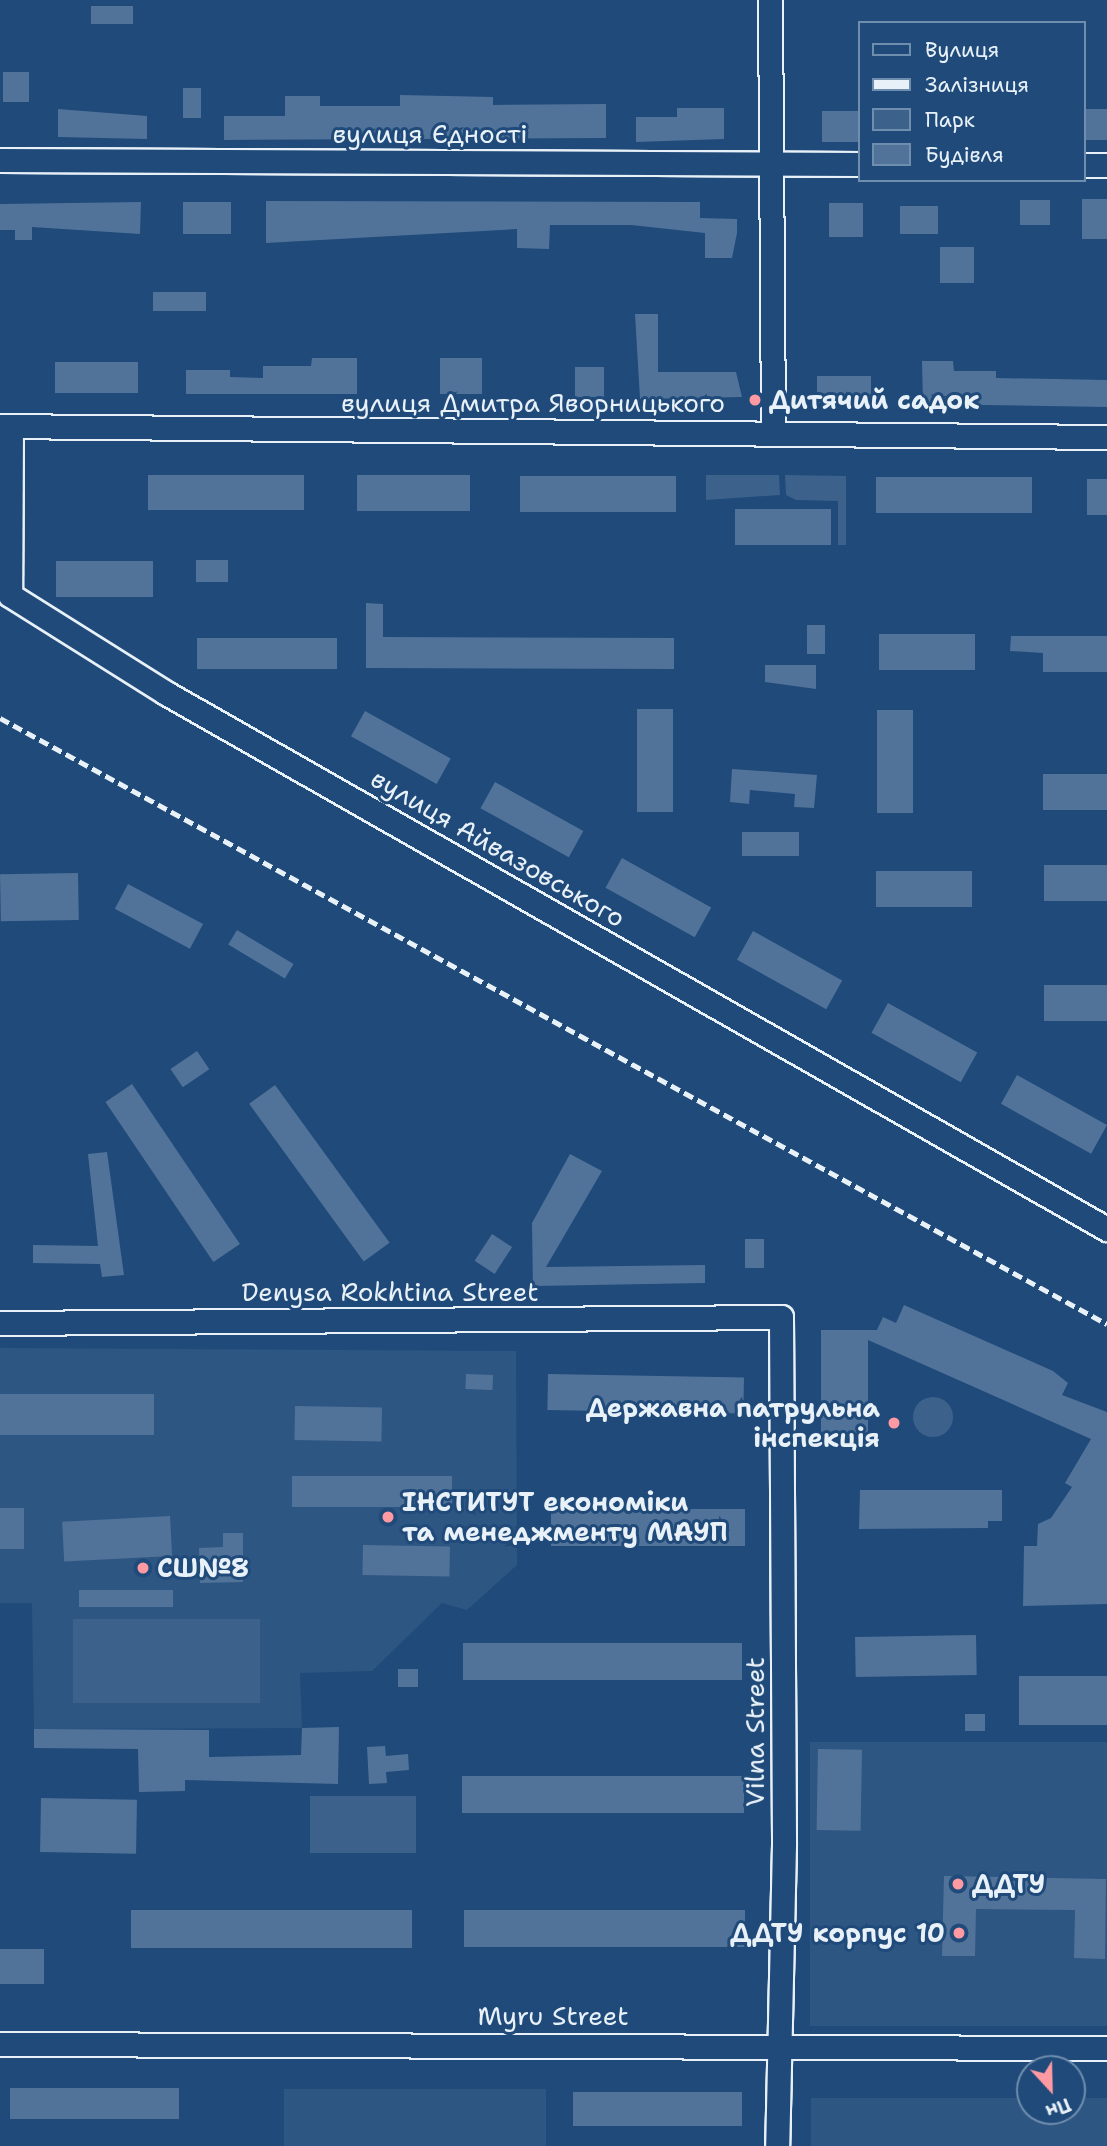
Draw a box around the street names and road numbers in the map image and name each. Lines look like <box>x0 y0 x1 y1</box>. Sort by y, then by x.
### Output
street label: вулиця Єдності <box>332 118 528 150</box>
street label: вулиця Дмитра Яворницького <box>341 387 725 419</box>
street label: вулиця Айвазовського <box>365 762 631 934</box>
street label: Denysa Rokhtina Street <box>241 1276 539 1308</box>
street label: Vilna Street <box>739 1657 771 1807</box>
street label: Myru Street <box>477 2000 629 2032</box>

